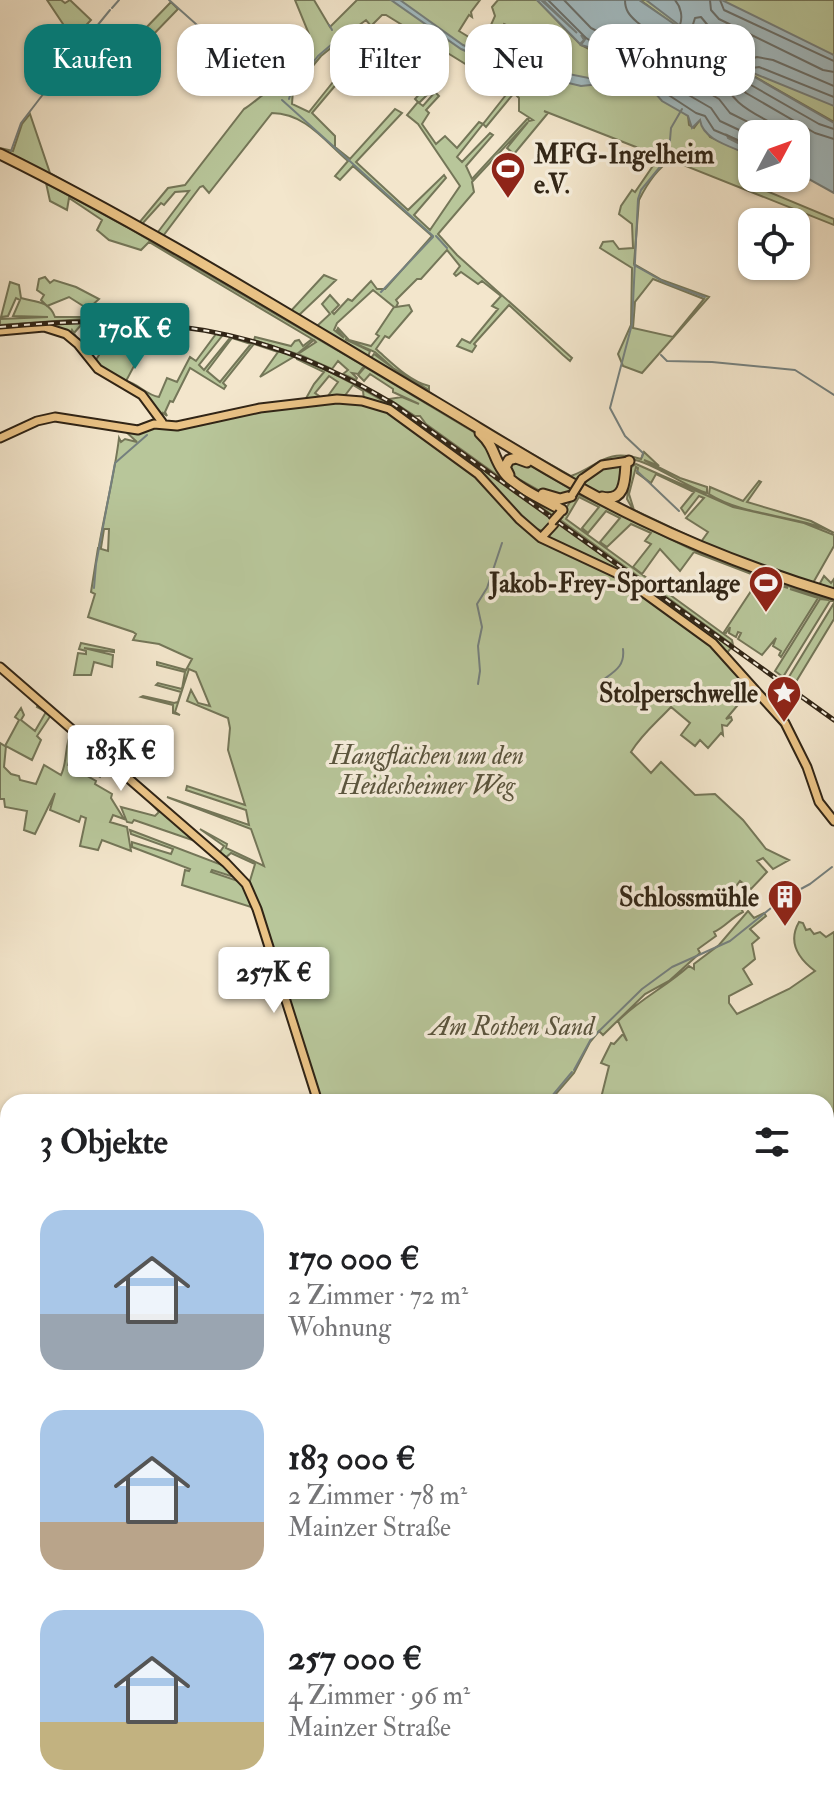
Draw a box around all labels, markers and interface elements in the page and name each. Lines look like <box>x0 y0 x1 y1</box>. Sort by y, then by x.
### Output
chip: Kaufen <box>24 24 161 96</box>
chip: Mieten <box>177 24 314 96</box>
chip: Filter <box>330 24 449 96</box>
chip: Neu <box>465 24 572 96</box>
chip: Wohnung <box>588 24 755 96</box>
north arrow <box>738 120 810 192</box>
map controls <box>738 120 810 280</box>
place label: MFG-Ingelheim e.V. <box>533 139 715 201</box>
sports icon: MFG-Ingelheim e.V. <box>489 150 527 200</box>
button: locate <box>738 208 810 280</box>
pin: 170K € <box>70 303 200 371</box>
text: 170K € <box>98 313 172 345</box>
sports icon: Jakob-Frey-Sportanlage <box>747 564 785 614</box>
place label: Jakob-Frey-Sportanlage <box>487 568 740 601</box>
place icon: Stolperschwelle <box>765 674 803 724</box>
place label: Stolperschwelle <box>599 678 758 711</box>
pin: 183K € <box>56 725 186 793</box>
text: 183K € <box>86 735 156 767</box>
park label: Hangflächen um den Heidesheimer Weg <box>329 740 524 802</box>
building icon: Schlossmühle <box>766 878 804 928</box>
place label: Schlossmühle <box>619 882 759 914</box>
pin: 257K € <box>209 947 339 1015</box>
text: 257K € <box>236 957 312 989</box>
park label: Am Rothen Sand <box>427 1011 596 1043</box>
icon: filters <box>750 1120 794 1164</box>
text: 3 Objekte <box>40 1121 168 1164</box>
text: 170 000 € <box>288 1237 420 1280</box>
icon: home <box>104 1242 200 1338</box>
text: 2 Zimmer · 72 m² <box>288 1280 468 1312</box>
text: Wohnung <box>288 1312 391 1344</box>
text: 183 000 € <box>288 1437 416 1480</box>
icon: home <box>104 1442 200 1538</box>
text: 2 Zimmer · 78 m² <box>288 1480 467 1512</box>
text: Mainzer Straße <box>288 1512 451 1544</box>
text: 257 000 € <box>288 1637 422 1680</box>
icon: home <box>104 1642 200 1738</box>
text: 4 Zimmer · 96 m² <box>288 1680 470 1712</box>
text: Mainzer Straße <box>288 1712 451 1744</box>

